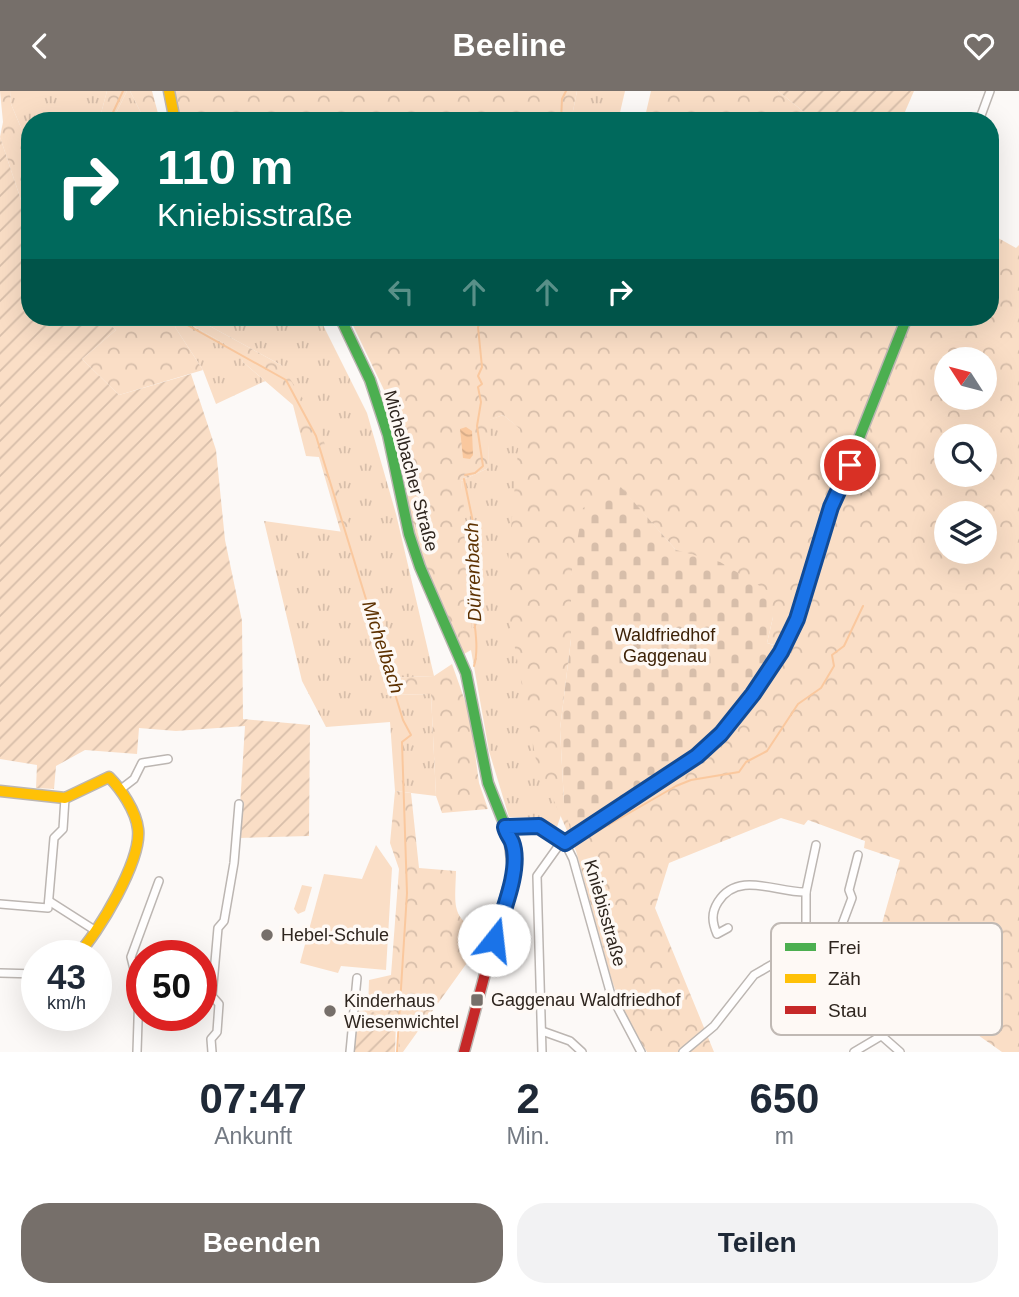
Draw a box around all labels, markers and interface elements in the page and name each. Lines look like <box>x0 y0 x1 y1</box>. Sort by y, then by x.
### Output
icon: back <box>21 27 59 65</box>
text: Beeline <box>453 27 566 63</box>
icon: heart <box>960 27 998 65</box>
icon: right <box>42 140 133 231</box>
text: 110 m <box>157 140 293 194</box>
text: Kniebisstraße <box>157 197 353 233</box>
icon: left <box>382 273 420 311</box>
icon: ahead <box>455 273 493 311</box>
icon: ahead <box>528 273 566 311</box>
icon: right <box>601 273 639 311</box>
north arrow <box>934 347 998 409</box>
map controls <box>934 347 997 564</box>
street label: Michelbacher Straße <box>380 388 442 554</box>
button: search <box>934 424 997 487</box>
pin <box>820 435 880 495</box>
icon: arrive <box>831 446 869 484</box>
button: layers <box>934 501 997 564</box>
water label: Dürrenbach <box>461 522 485 622</box>
water label: Michelbach <box>358 598 408 696</box>
park label: Waldfriedhof Gaggenau <box>615 625 716 666</box>
street label: Kniebisstraße <box>580 857 630 969</box>
position arrow <box>457 903 531 977</box>
legend <box>771 923 1002 1035</box>
place label: Hebel-Schule <box>281 925 389 945</box>
marker: Hebel-Schule <box>259 927 275 943</box>
text: Frei <box>828 937 861 958</box>
speed limit sign: 50 <box>126 940 217 1031</box>
text: 43 <box>47 957 86 996</box>
text: Zäh <box>828 968 861 989</box>
place label: Gaggenau Waldfriedhof <box>491 990 681 1010</box>
place label: Kinderhaus Wiesenwichtel <box>344 991 459 1032</box>
marker: Gaggenau Waldfriedhof <box>469 992 485 1008</box>
text: km/h <box>47 993 86 1013</box>
text: Stau <box>828 1000 867 1021</box>
marker: Kinderhaus Wiesenwichtel <box>322 1003 338 1019</box>
text: 07:47 <box>200 1075 307 1122</box>
text: 2 <box>516 1075 540 1122</box>
text: 650 <box>749 1075 819 1122</box>
text: Ankunft <box>214 1123 292 1149</box>
text: Min. <box>506 1123 550 1149</box>
text: m <box>775 1123 794 1149</box>
button: Beenden <box>21 1203 503 1283</box>
button: Teilen <box>517 1203 998 1283</box>

